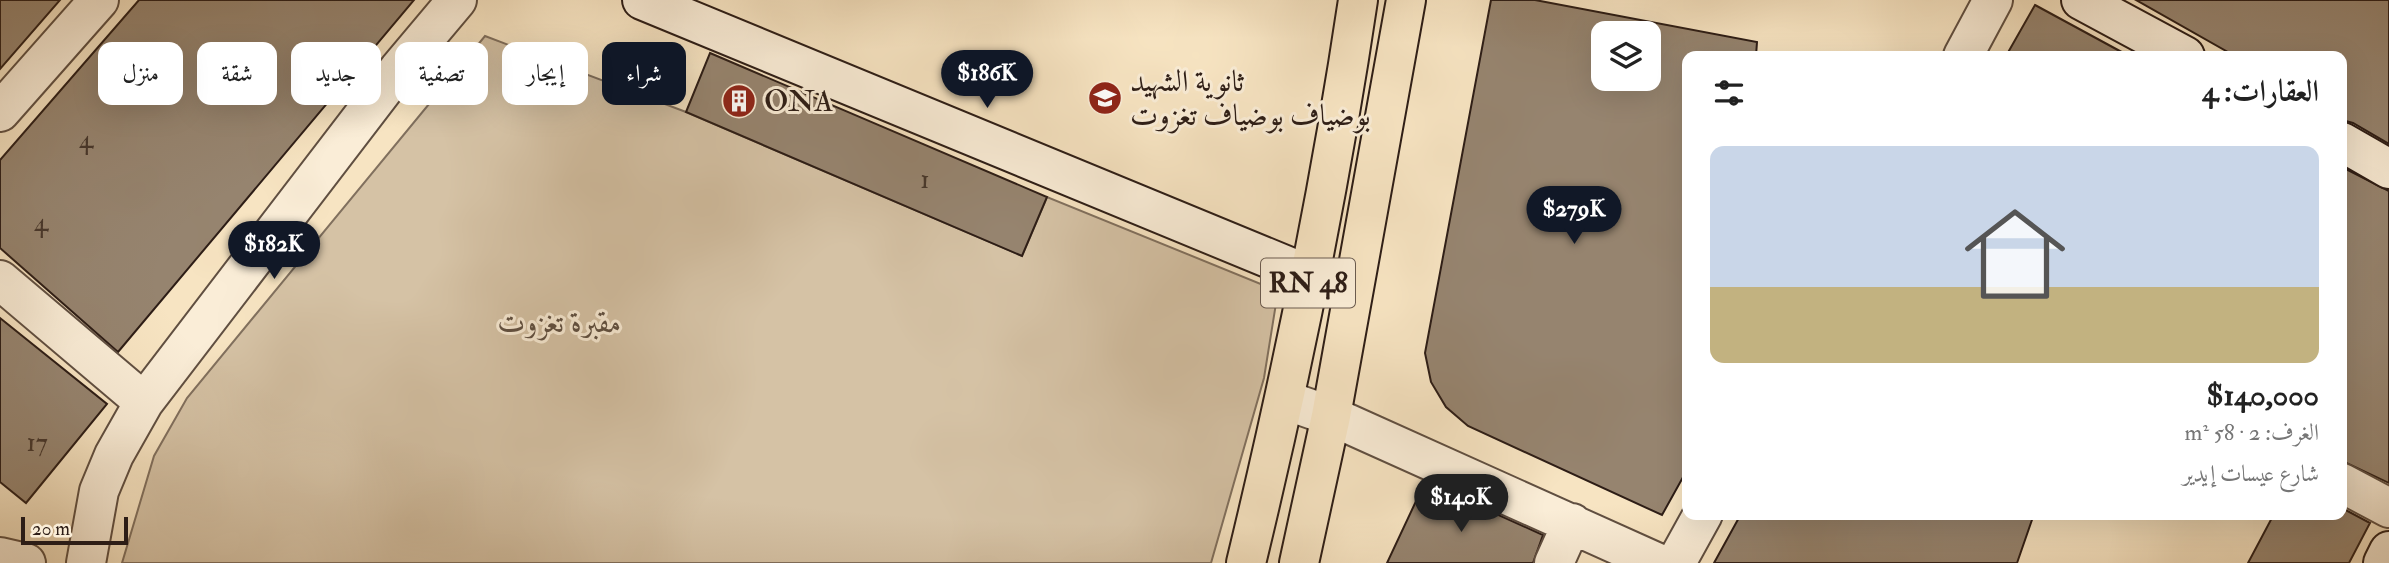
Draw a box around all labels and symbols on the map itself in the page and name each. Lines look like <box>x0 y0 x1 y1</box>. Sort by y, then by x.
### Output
pin: $186K <box>938 50 1036 110</box>
place label: ثانوية الشهيد بوضياف بوضياف تغزوت <box>1130 63 1371 134</box>
school or university icon: ثانوية الشهيد بوضياف بوضياف تغزوت <box>1086 79 1124 117</box>
building icon: ONA <box>720 82 758 120</box>
place label: ONA <box>764 83 833 120</box>
house number: 4 <box>79 124 94 156</box>
house number: 1 <box>920 164 930 196</box>
pin: $279K <box>1525 187 1623 246</box>
house number: 4 <box>34 207 49 239</box>
pin: $182K <box>225 222 323 281</box>
road number: RN 48 <box>1261 258 1355 308</box>
park label: مقبرة تغزوت <box>498 304 622 341</box>
house number: 17 <box>26 427 48 459</box>
pin: $140K <box>1412 475 1510 534</box>
scale bar <box>21 514 128 546</box>

